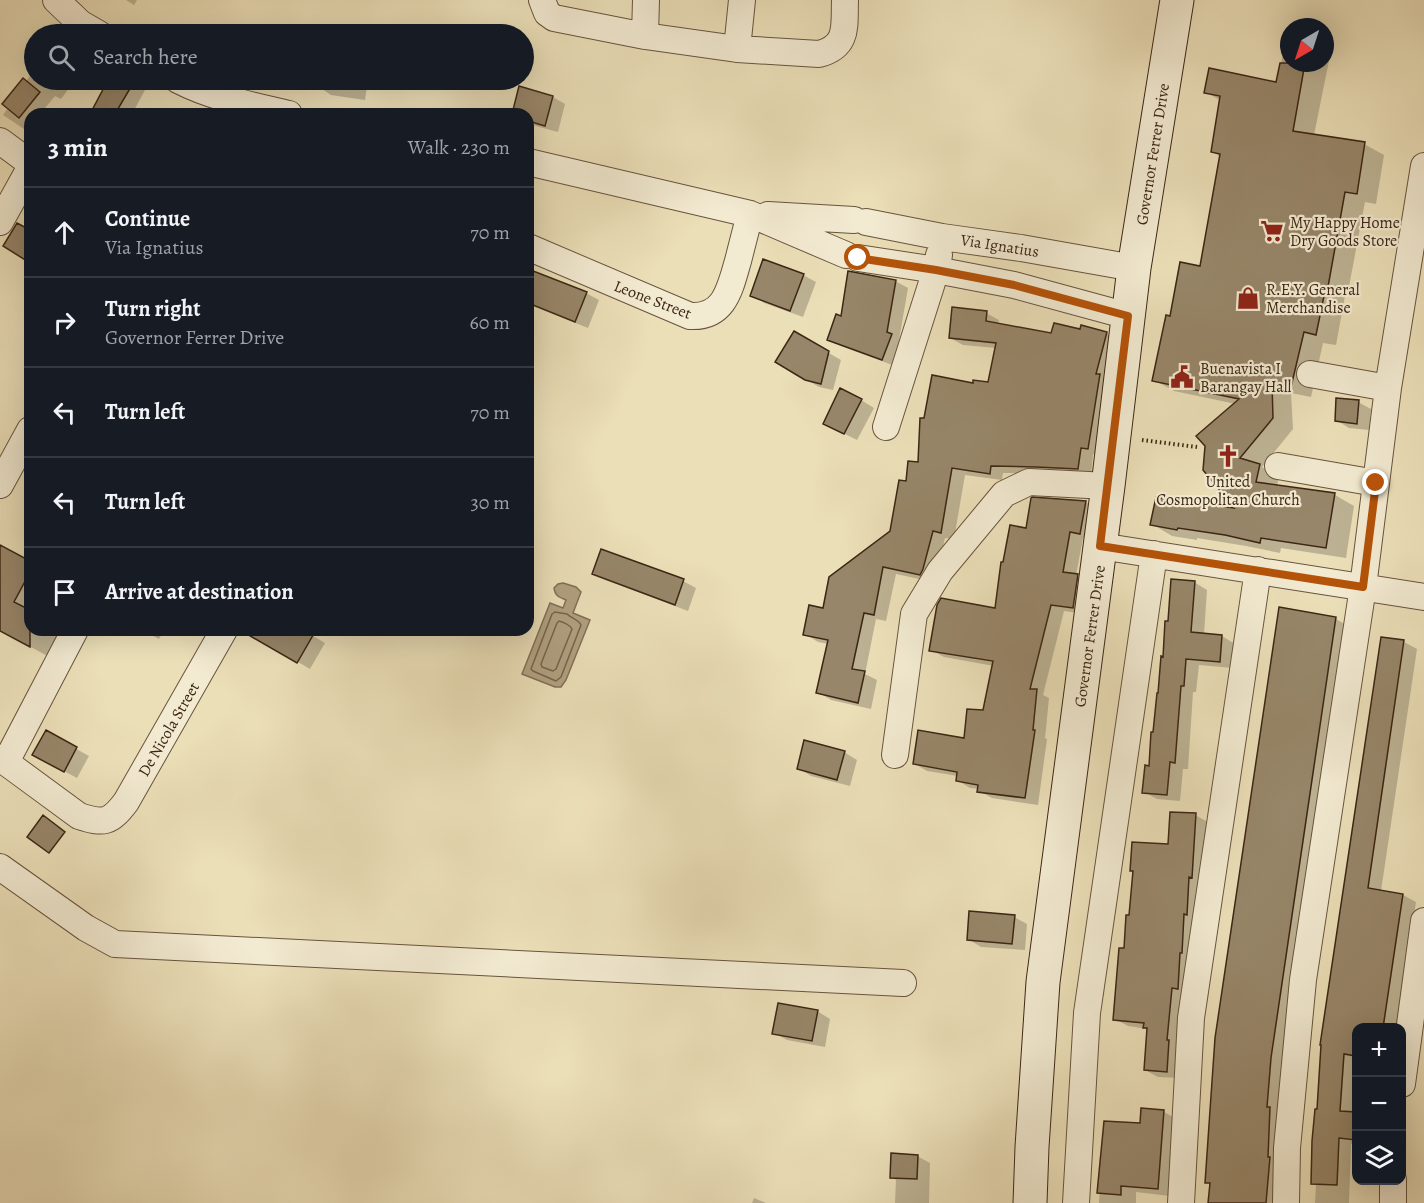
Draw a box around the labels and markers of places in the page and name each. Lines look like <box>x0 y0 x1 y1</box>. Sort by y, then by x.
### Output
place label: My Happy Home Dry Goods Store <box>1290 212 1400 252</box>
supermarket icon: My Happy Home Dry Goods Store <box>1259 218 1285 244</box>
place label: R.E.Y. General Merchandise <box>1266 279 1360 319</box>
shop icon: R.E.Y. General Merchandise <box>1235 285 1261 311</box>
place label: Buenavista I Barangay Hall <box>1200 358 1292 398</box>
public building icon: Buenavista I Barangay Hall <box>1169 364 1195 390</box>
church icon: United Cosmopolitan Church <box>1215 443 1241 469</box>
place label: United Cosmopolitan Church <box>1156 471 1300 511</box>

